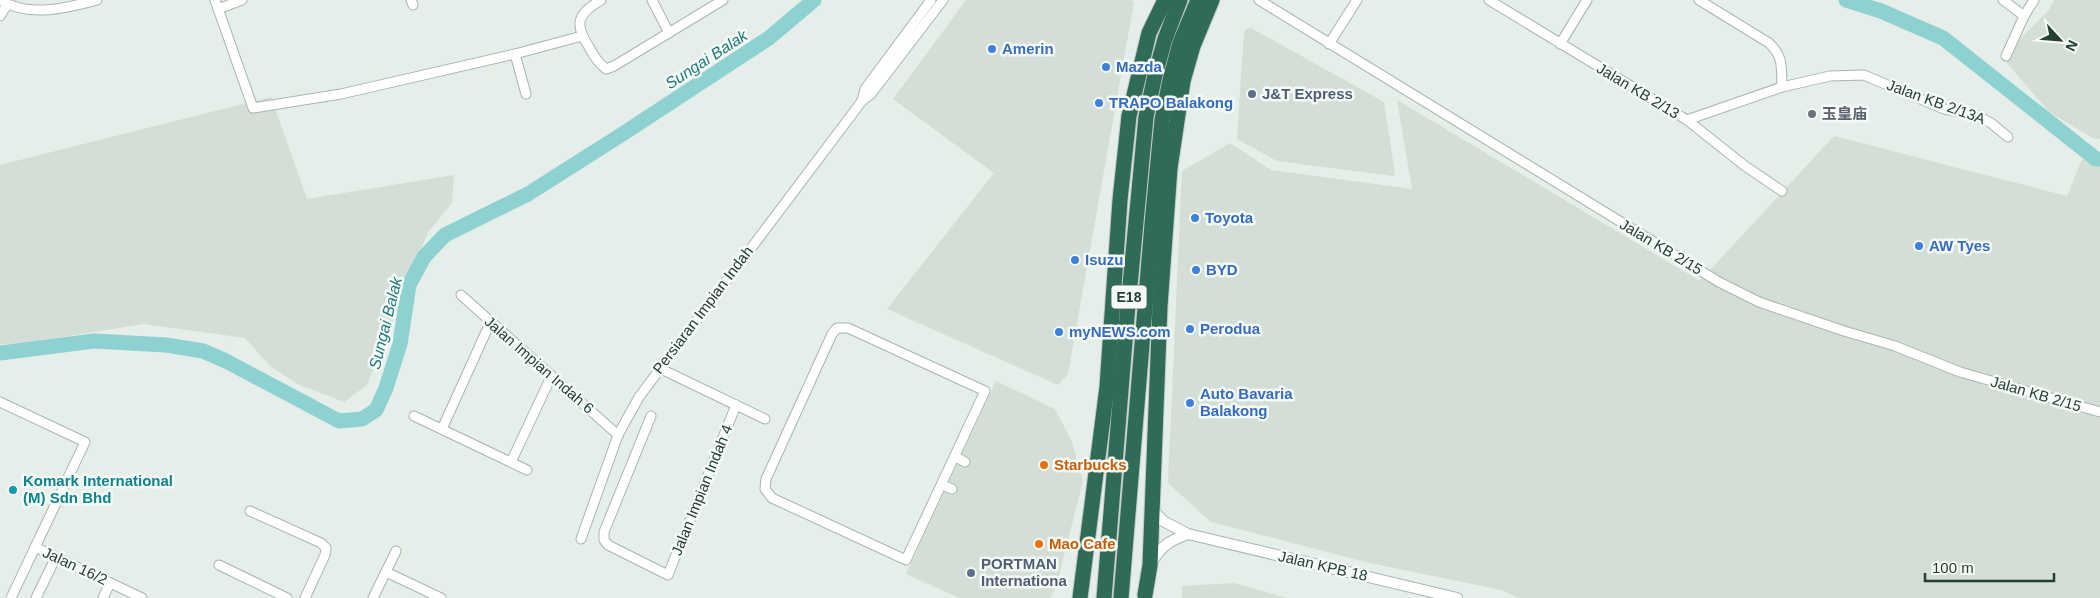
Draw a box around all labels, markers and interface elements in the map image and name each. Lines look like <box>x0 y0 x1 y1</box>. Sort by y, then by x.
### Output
north arrow <box>2035 15 2085 65</box>
water label: Sungai Balak <box>662 26 751 92</box>
text: N <box>2062 38 2081 54</box>
place label: Amerin <box>1002 40 1054 57</box>
marker: Amerin <box>986 43 998 55</box>
place label: Mazda <box>1116 58 1163 75</box>
street label: Jalan KB 2/13 <box>1594 59 1683 122</box>
marker: Mazda <box>1100 61 1112 73</box>
street label: Jalan KB 2/13A <box>1885 76 1988 127</box>
place label: J&T Express <box>1262 85 1353 102</box>
marker: J&T Express <box>1246 88 1258 100</box>
place label: TRAPO Balakong <box>1109 94 1233 111</box>
marker: TRAPO Balakong <box>1093 97 1105 109</box>
place label: 玉皇庙 <box>1822 105 1867 122</box>
marker: 玉皇庙 <box>1806 108 1818 120</box>
place label: Toyota <box>1205 209 1254 226</box>
marker: Toyota <box>1189 212 1201 224</box>
street label: Jalan KB 2/15 <box>1617 215 1706 278</box>
place label: AW Tyes <box>1929 237 1990 254</box>
marker: AW Tyes <box>1913 240 1925 252</box>
street label: Persiaran Impian Indah <box>649 243 756 377</box>
place label: Isuzu <box>1085 251 1123 268</box>
marker: Isuzu <box>1069 254 1081 266</box>
place label: BYD <box>1206 261 1238 278</box>
marker: BYD <box>1190 264 1202 276</box>
water label: Sungai Balak <box>366 274 405 371</box>
road number: E18 <box>1112 286 1146 308</box>
street label: Jalan Impian Indah 6 <box>481 313 597 417</box>
place label: Perodua <box>1200 320 1261 337</box>
place label: myNEWS.com <box>1069 323 1171 340</box>
marker: Perodua <box>1184 323 1196 335</box>
marker: myNEWS.com <box>1053 326 1065 338</box>
street label: Jalan KB 2/15 <box>1989 372 2083 415</box>
place label: Auto Bavaria Balakong <box>1200 385 1293 419</box>
marker: Auto Bavaria Balakong <box>1184 397 1196 409</box>
street label: Jalan Impian Indah 4 <box>668 422 736 558</box>
place label: Starbucks <box>1054 456 1127 473</box>
marker: Starbucks <box>1038 459 1050 471</box>
place label: Komark International (M) Sdn Bhd <box>23 472 173 506</box>
marker: Komark International (M) Sdn Bhd <box>7 484 19 496</box>
place label: Mao Cafe <box>1049 535 1116 552</box>
marker: Mao Cafe <box>1033 538 1045 550</box>
street label: Jalan 16/2 <box>40 543 110 588</box>
street label: Jalan KPB 18 <box>1277 547 1369 584</box>
scale bar <box>1925 550 2054 582</box>
place label: PORTMAN Internationa <box>981 555 1067 589</box>
text: 100 m <box>1932 559 1974 576</box>
marker: PORTMAN Internationa <box>965 567 977 579</box>

